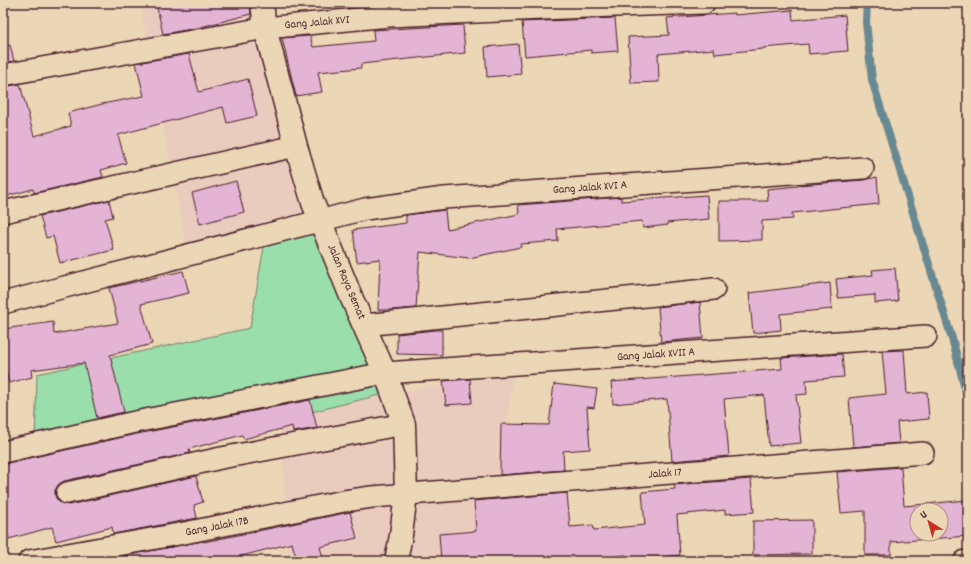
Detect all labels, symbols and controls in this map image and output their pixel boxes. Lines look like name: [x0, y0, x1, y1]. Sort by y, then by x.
street label: Gang Jalak XVI: [284, 12, 350, 34]
street label: Gang Jalak XVI A: [552, 177, 628, 199]
street label: Jalan Raya Semat: [322, 242, 370, 323]
street label: Gang Jalak XVII A: [616, 344, 696, 366]
street label: Jalak 17: [648, 464, 683, 484]
north arrow: [909, 502, 949, 542]
text: U: [917, 508, 931, 524]
street label: Gang Jalak 17B: [184, 512, 250, 541]

